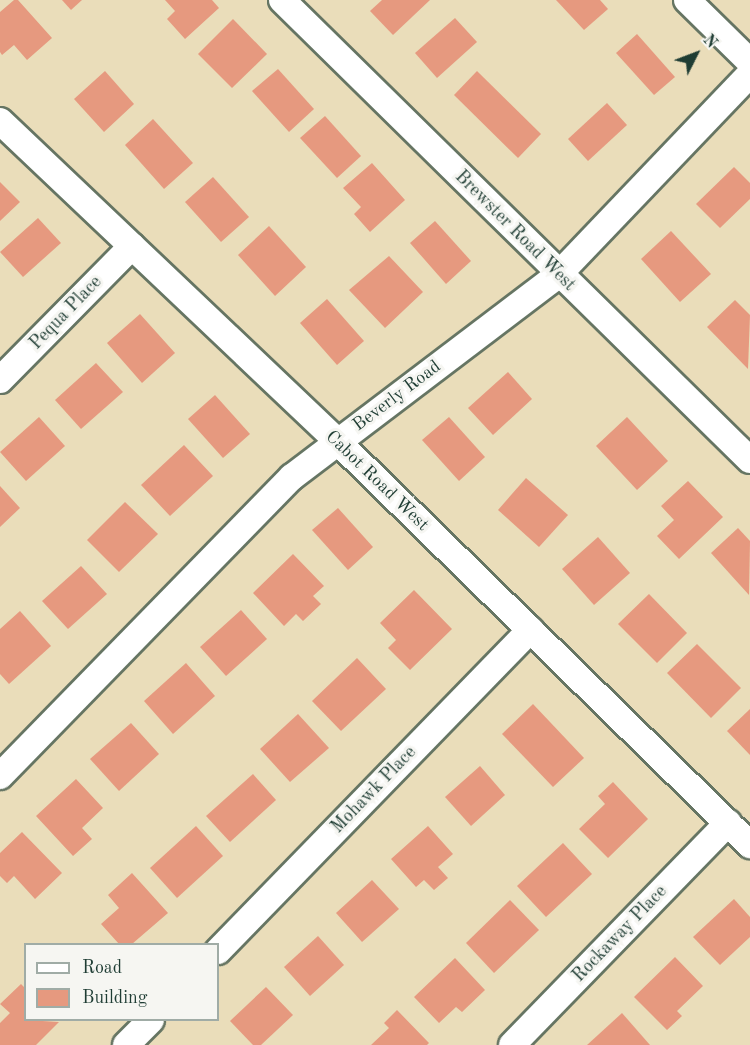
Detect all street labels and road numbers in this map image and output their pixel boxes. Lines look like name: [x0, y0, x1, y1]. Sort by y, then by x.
street label: Brewster Road West: [450, 166, 580, 296]
street label: Pequa Place: [25, 272, 107, 354]
street label: Beverly Road: [349, 356, 445, 436]
street label: Cabot Road West: [321, 426, 433, 536]
street label: Mohawk Place: [327, 742, 421, 838]
street label: Rockaway Place: [568, 881, 672, 987]

